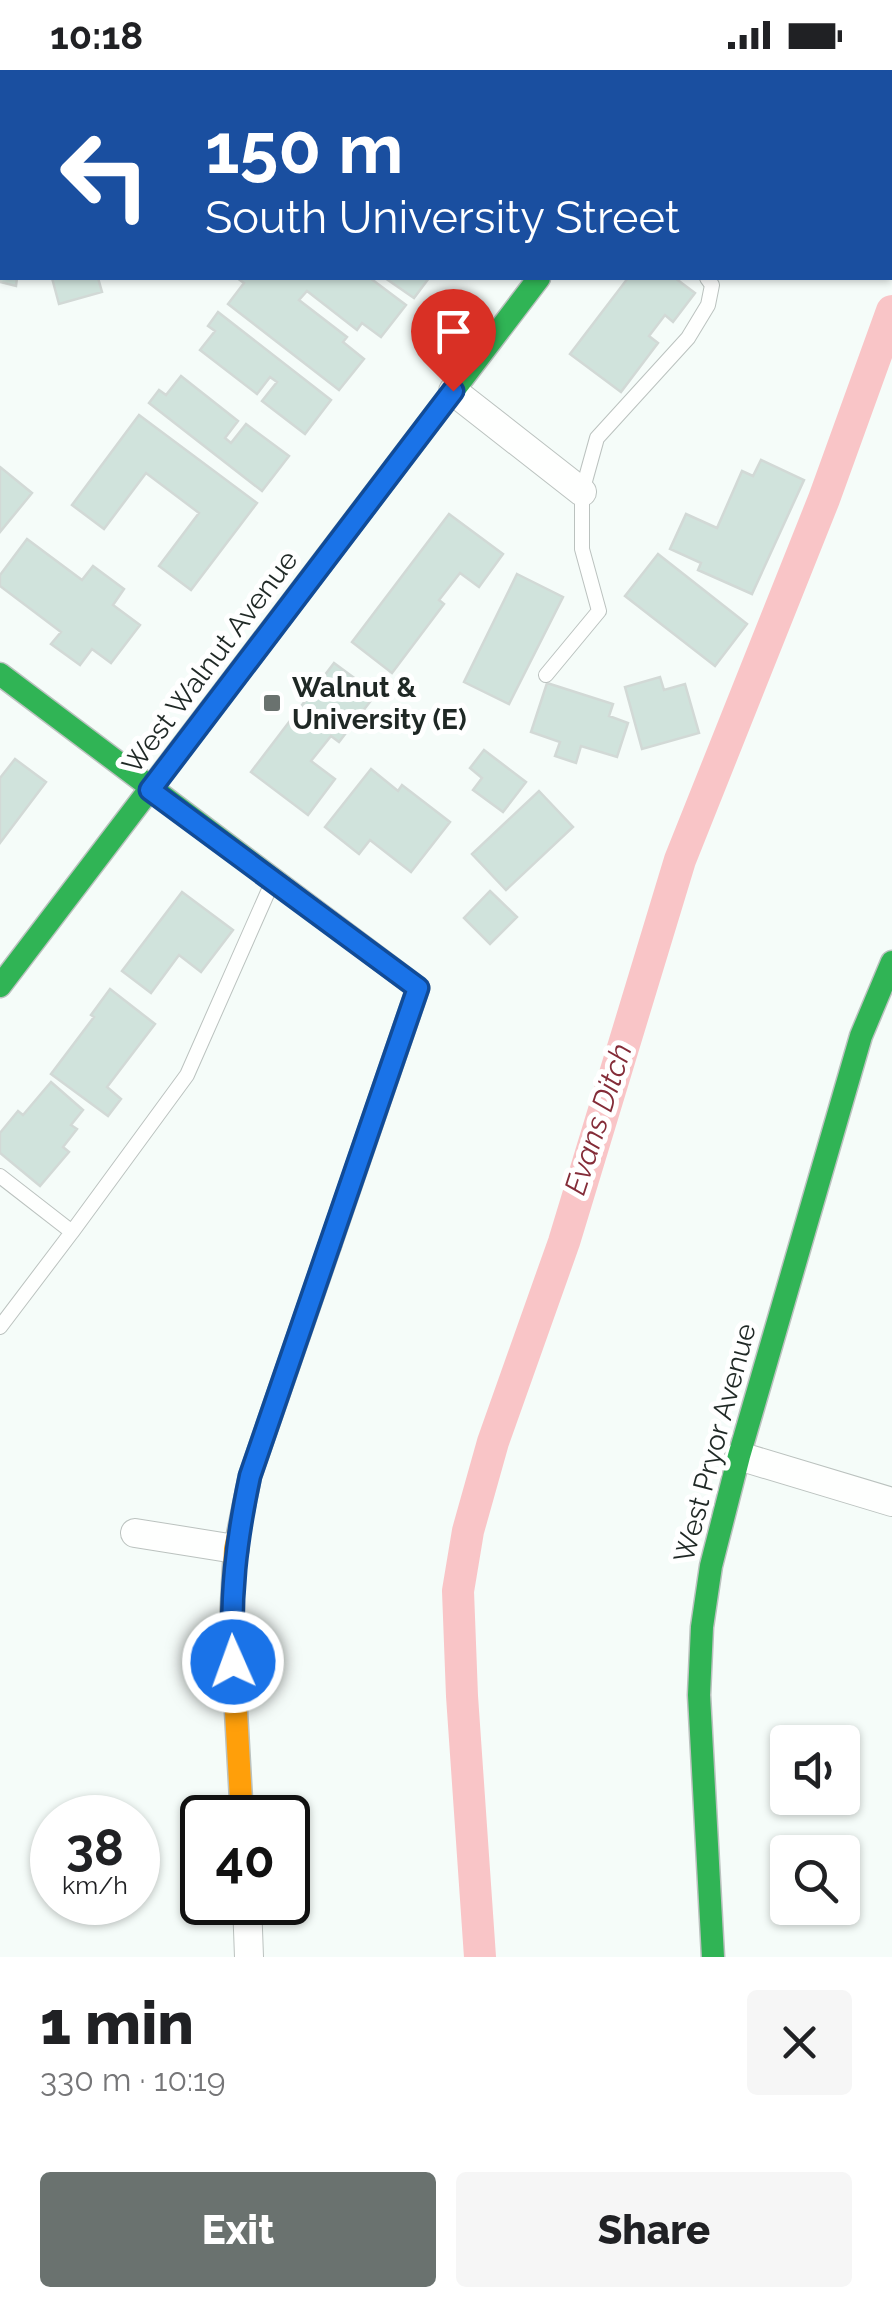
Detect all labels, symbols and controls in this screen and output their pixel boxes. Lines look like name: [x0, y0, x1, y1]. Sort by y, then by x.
text: 10:18: [50, 13, 143, 58]
text: 150 m: [205, 107, 403, 189]
icon: left: [40, 110, 170, 240]
text: South University Street: [205, 191, 680, 244]
pin: [411, 289, 496, 392]
icon: arrive: [426, 304, 481, 359]
street label: West Walnut Avenue: [115, 544, 305, 780]
place label: Walnut & University (E): [292, 671, 467, 736]
marker: Walnut & University (E): [261, 692, 283, 714]
water label: Evans Ditch: [557, 1039, 639, 1199]
street label: West Pryor Avenue: [667, 1320, 763, 1566]
position arrow: [181, 1610, 285, 1714]
map controls: [770, 1725, 860, 1925]
button: sound: [770, 1725, 860, 1815]
speed limit sign: 40: [180, 1795, 310, 1925]
text: 38: [66, 1818, 124, 1877]
button: search: [770, 1835, 860, 1925]
text: km/h: [62, 1870, 128, 1900]
text: 1 min: [40, 1988, 194, 2058]
button: close: [747, 1990, 852, 2095]
text: 330 m · 10:19: [40, 2061, 225, 2098]
button: Exit: [40, 2172, 436, 2287]
button: Share: [456, 2172, 852, 2287]

